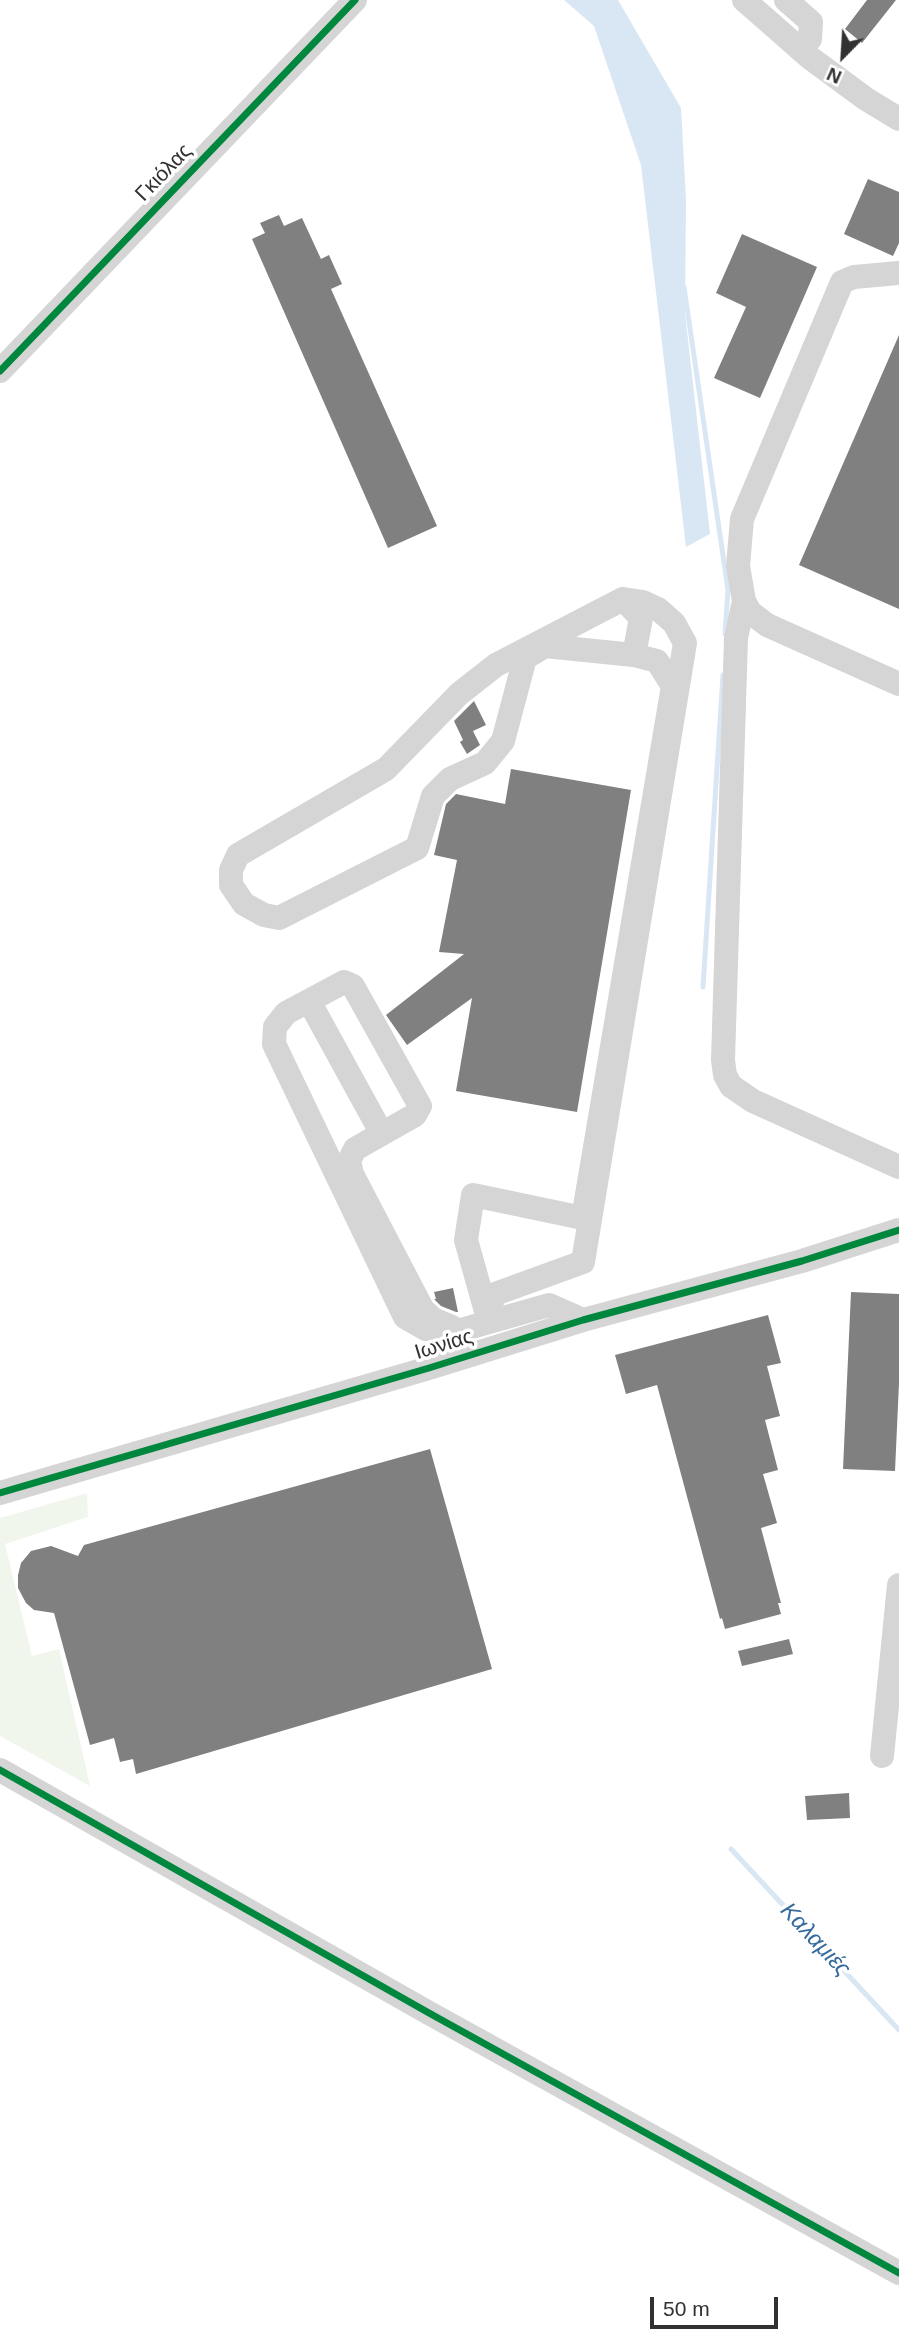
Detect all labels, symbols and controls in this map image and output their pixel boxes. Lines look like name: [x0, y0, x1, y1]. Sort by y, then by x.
north arrow: [808, 21, 878, 91]
text: N: [824, 63, 845, 88]
street label: Γκιόλας: [130, 139, 198, 207]
street label: Ιωνίας: [412, 1324, 476, 1366]
water label: Καλαμιές: [774, 1897, 856, 1983]
scale bar: [654, 2282, 782, 2326]
text: 50 m: [663, 2297, 710, 2320]

